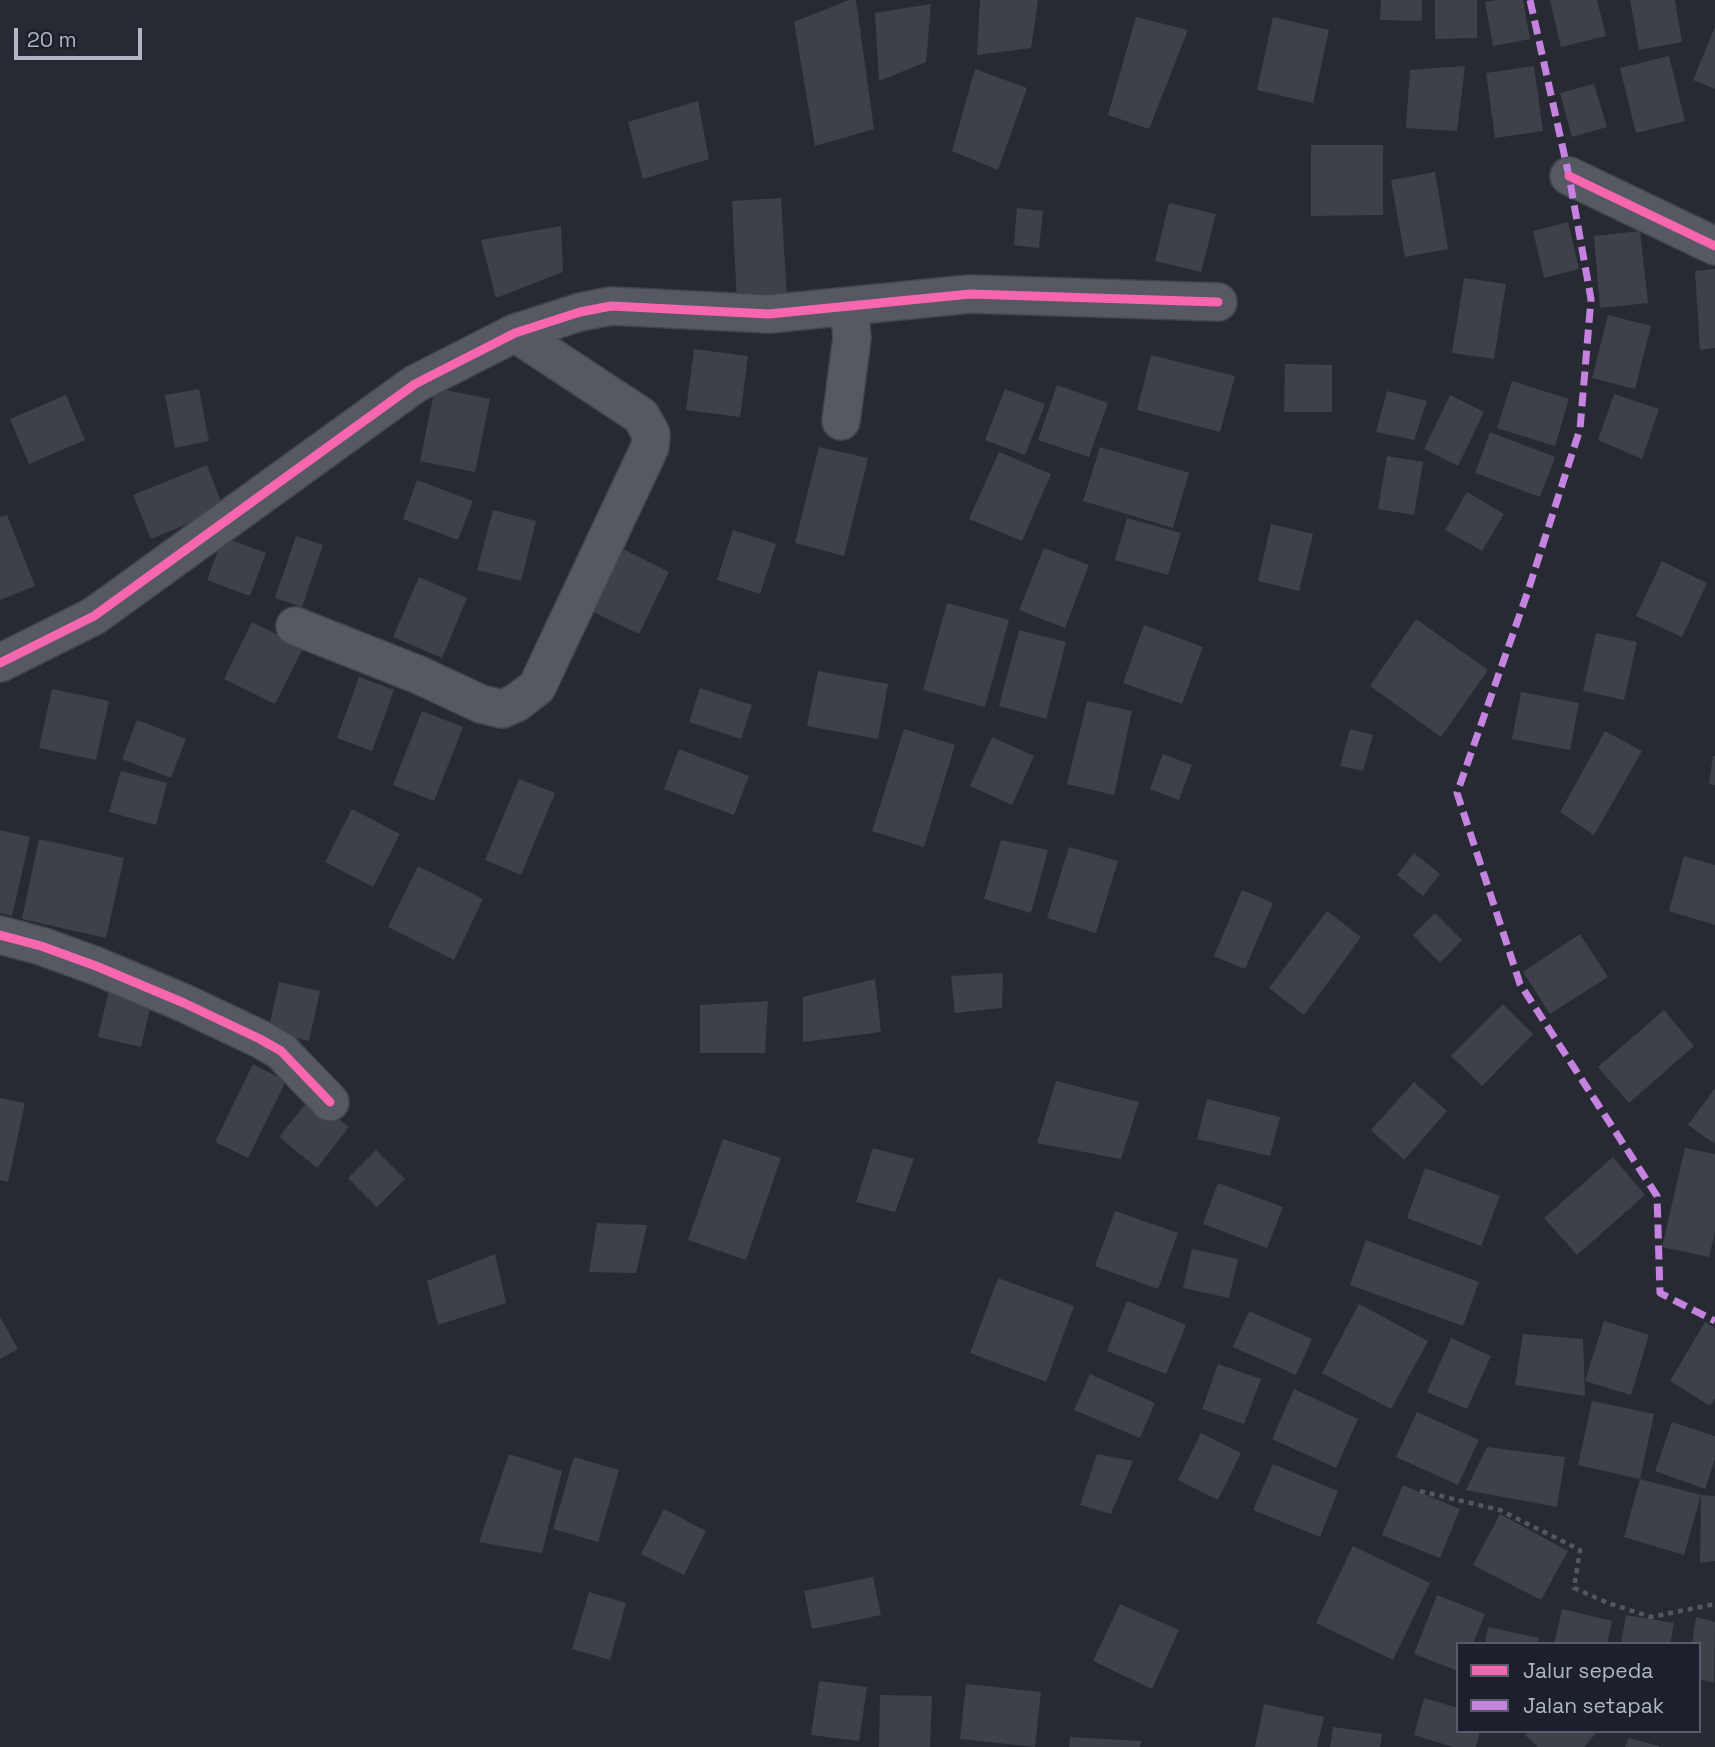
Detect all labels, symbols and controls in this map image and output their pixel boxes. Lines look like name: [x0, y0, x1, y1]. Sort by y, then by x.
scale bar: [18, 14, 145, 58]
text: 20 m: [27, 26, 77, 53]
legend: [1456, 1642, 1701, 1733]
text: Jalur sepeda: [1523, 1657, 1653, 1684]
text: Jalan setapak: [1523, 1692, 1664, 1719]

